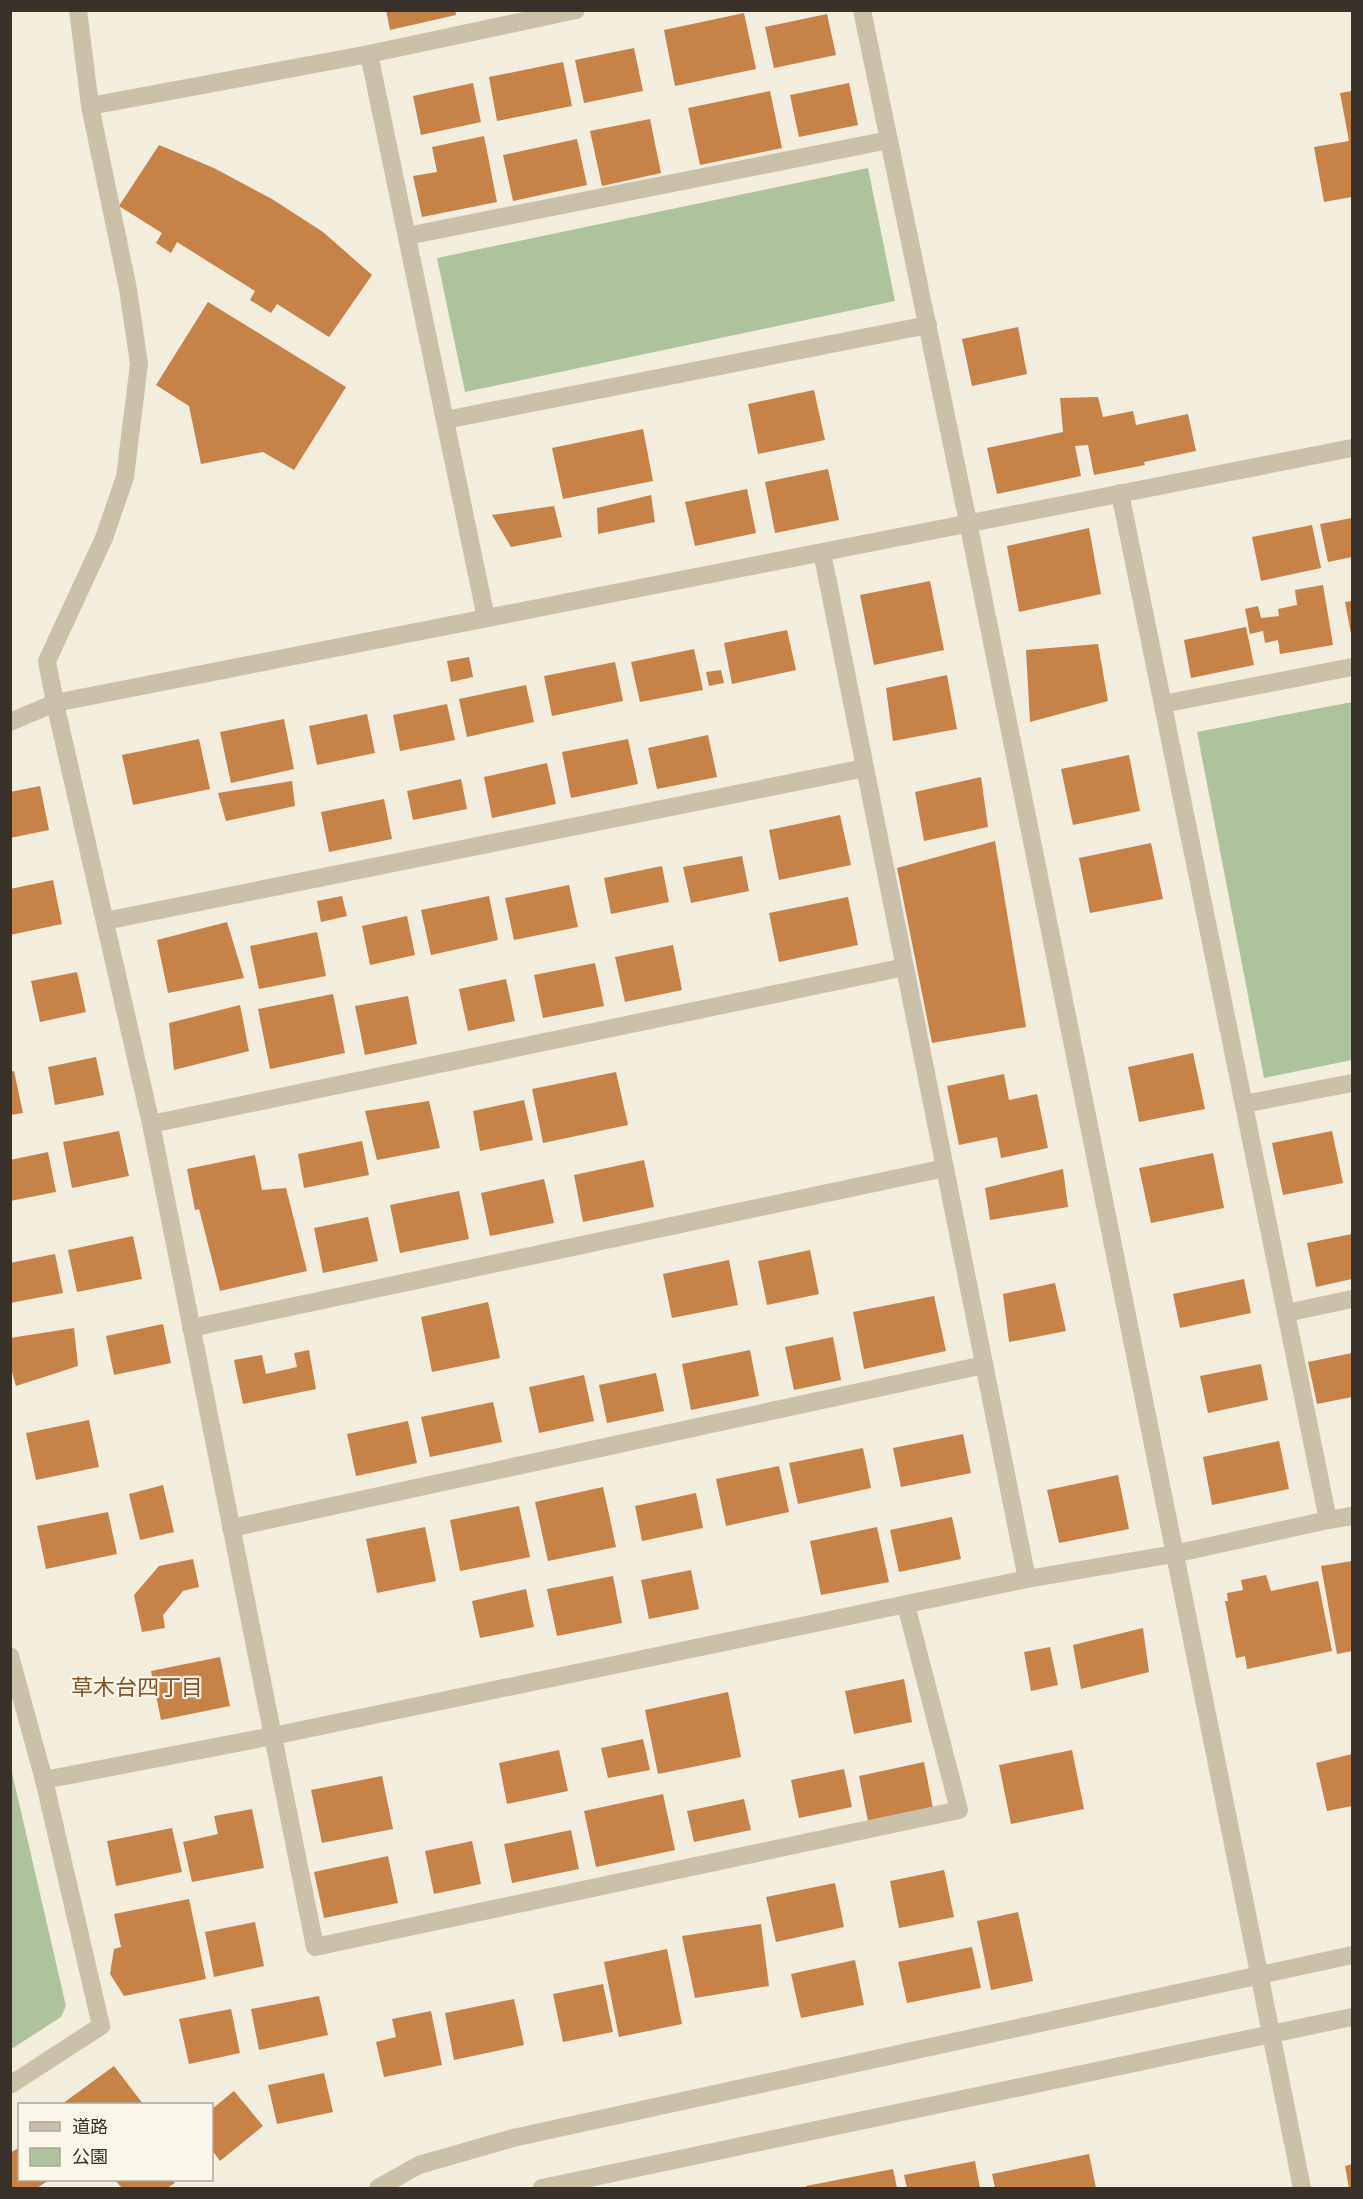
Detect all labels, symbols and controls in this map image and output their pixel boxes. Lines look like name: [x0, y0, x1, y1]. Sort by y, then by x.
district label: 草木台四丁目: [71, 1674, 203, 1700]
legend: [18, 2103, 213, 2181]
text: 道路: [72, 2116, 108, 2137]
text: 公園: [72, 2146, 108, 2167]

